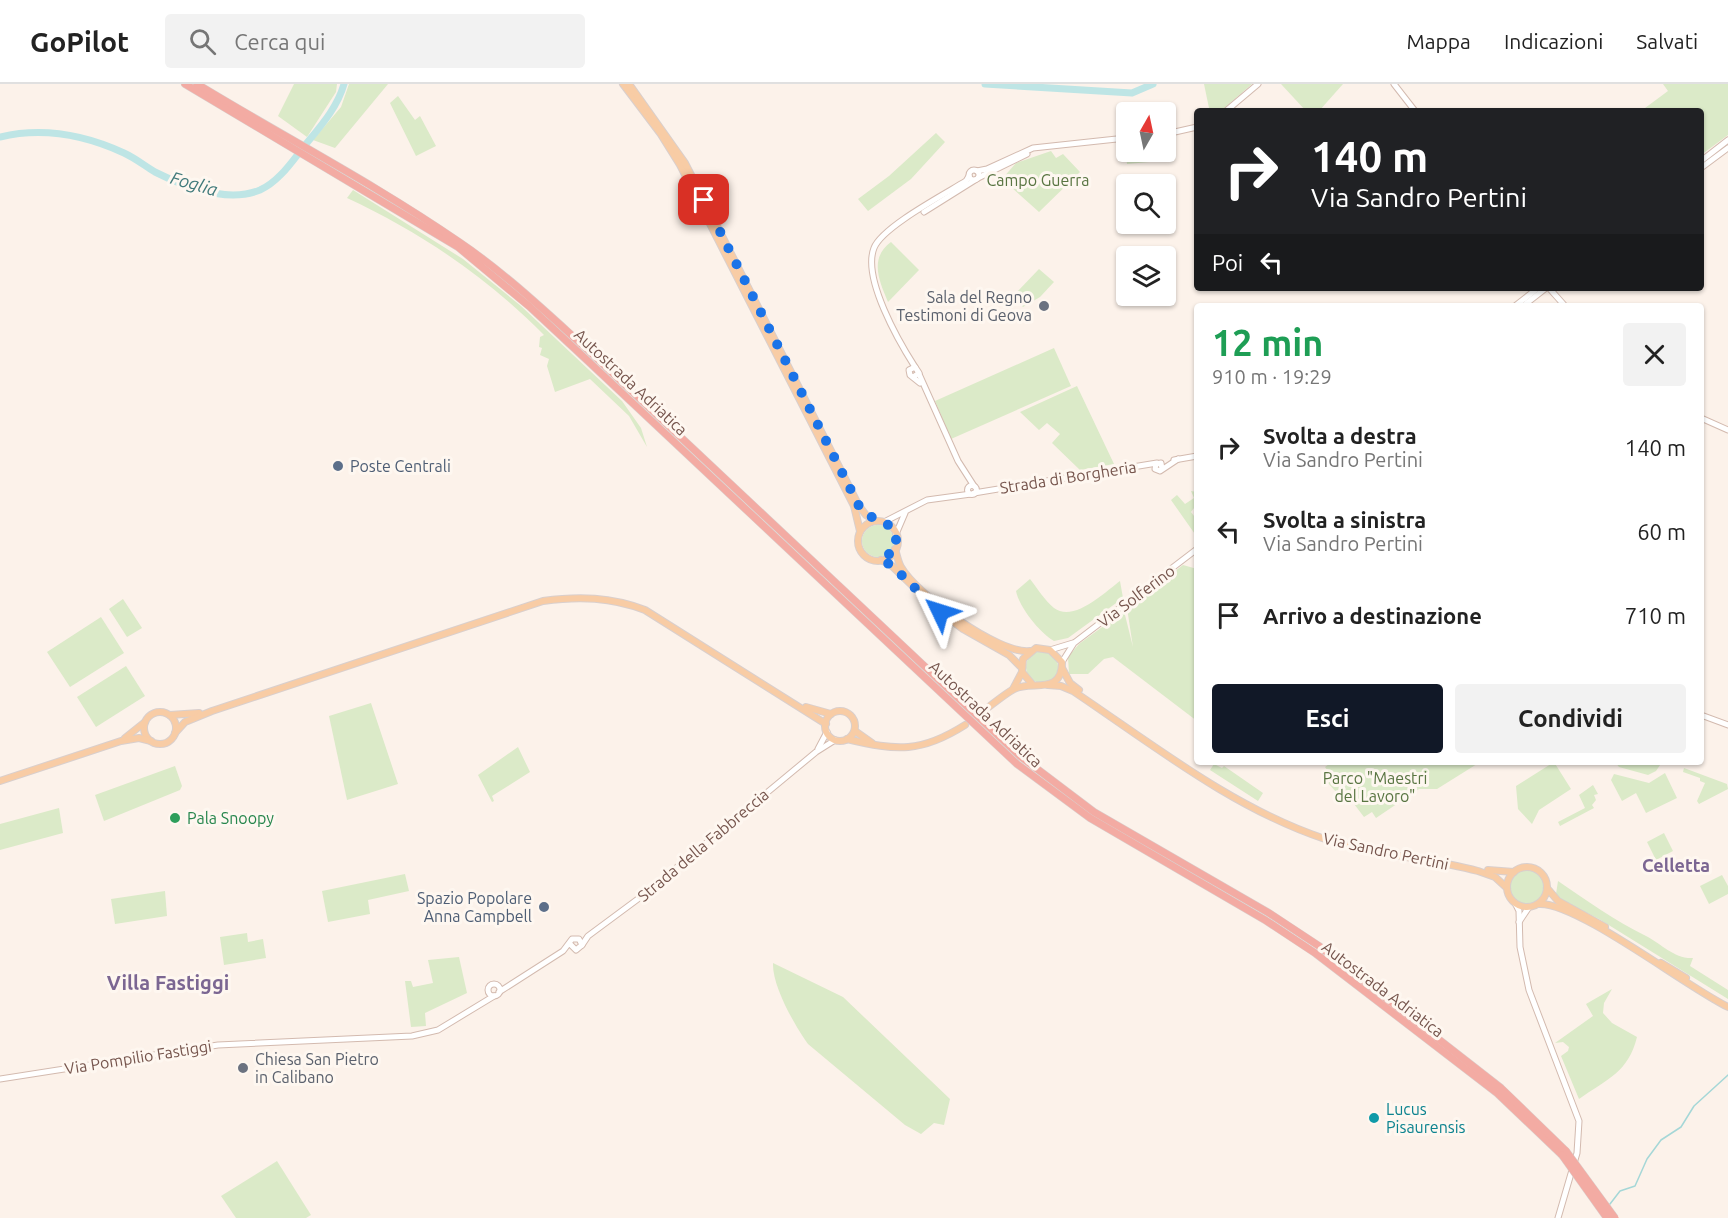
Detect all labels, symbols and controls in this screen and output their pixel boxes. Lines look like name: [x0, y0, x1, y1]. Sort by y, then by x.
search box: [165, 14, 585, 68]
icon: search: [186, 25, 219, 58]
text: GoPilot: [30, 26, 129, 57]
text: Cerca qui: [234, 29, 325, 54]
text: Mappa: [1406, 29, 1471, 53]
text: Indicazioni: [1504, 29, 1603, 53]
text: Salvati: [1636, 29, 1698, 53]
north arrow: [1116, 102, 1176, 162]
map controls: [1116, 102, 1176, 306]
icon: right: [1212, 132, 1290, 210]
text: 140 m: [1311, 133, 1428, 180]
water label: Foglia: [169, 167, 220, 199]
park label: Campo Guerra: [986, 171, 1090, 189]
pin: [678, 174, 729, 225]
button: search: [1116, 174, 1176, 234]
text: Via Sandro Pertini: [1311, 182, 1527, 212]
icon: arrive: [687, 183, 720, 216]
button: layers: [1116, 246, 1176, 306]
icon: left: [1255, 246, 1288, 279]
text: Poi: [1212, 250, 1243, 275]
place label: Sala del Regno Testimoni di Geova: [896, 288, 1032, 324]
marker: Sala del Regno Testimoni di Geova: [1037, 299, 1051, 313]
text: 12 min: [1212, 322, 1323, 363]
button: close: [1623, 323, 1686, 386]
street label: Autostrada Adriatica: [571, 325, 691, 439]
text: 910 m · 19:29: [1212, 365, 1332, 388]
text: Svolta a destra: [1263, 423, 1417, 448]
icon: right: [1212, 431, 1245, 464]
text: 140 m: [1625, 435, 1686, 460]
text: Via Sandro Pertini: [1263, 448, 1423, 471]
place label: Poste Centrali: [350, 457, 451, 475]
street label: Strada di Borgheria: [998, 457, 1138, 497]
marker: Poste Centrali: [331, 459, 345, 473]
text: Svolta a sinistra: [1263, 507, 1426, 532]
icon: left: [1212, 515, 1245, 548]
text: 60 m: [1637, 519, 1686, 544]
text: Via Sandro Pertini: [1263, 532, 1423, 555]
street label: Via Solferino: [1094, 561, 1178, 631]
position arrow: [908, 580, 972, 644]
icon: arrive: [1212, 599, 1245, 632]
text: Arrivo a destinazione: [1263, 603, 1482, 628]
text: 710 m: [1625, 603, 1686, 628]
street label: Autostrada Adriatica: [926, 657, 1046, 771]
button: Esci: [1212, 684, 1443, 753]
button: Condividi: [1455, 684, 1686, 753]
park label: Parco "Maestri del Lavoro": [1323, 769, 1427, 805]
street label: Strada della Fabbreccia: [634, 785, 772, 905]
place label: Pala Snoopy: [187, 809, 274, 827]
marker: Pala Snoopy: [168, 811, 182, 825]
street label: Via Sandro Pertini: [1322, 829, 1450, 873]
district label: Celletta: [1642, 855, 1710, 875]
place label: Spazio Popolare Anna Campbell: [417, 889, 532, 925]
marker: Spazio Popolare Anna Campbell: [537, 900, 551, 914]
street label: Autostrada Adriatica: [1319, 937, 1447, 1041]
district label: Villa Fastiggi: [107, 971, 229, 994]
street label: Via Pompilio Fastiggi: [63, 1036, 213, 1078]
place label: Chiesa San Pietro in Calibano: [255, 1050, 379, 1086]
marker: Chiesa San Pietro in Calibano: [236, 1061, 250, 1075]
place label: Lucus Pisaurensis: [1386, 1100, 1466, 1136]
marker: Lucus Pisaurensis: [1367, 1111, 1381, 1125]

